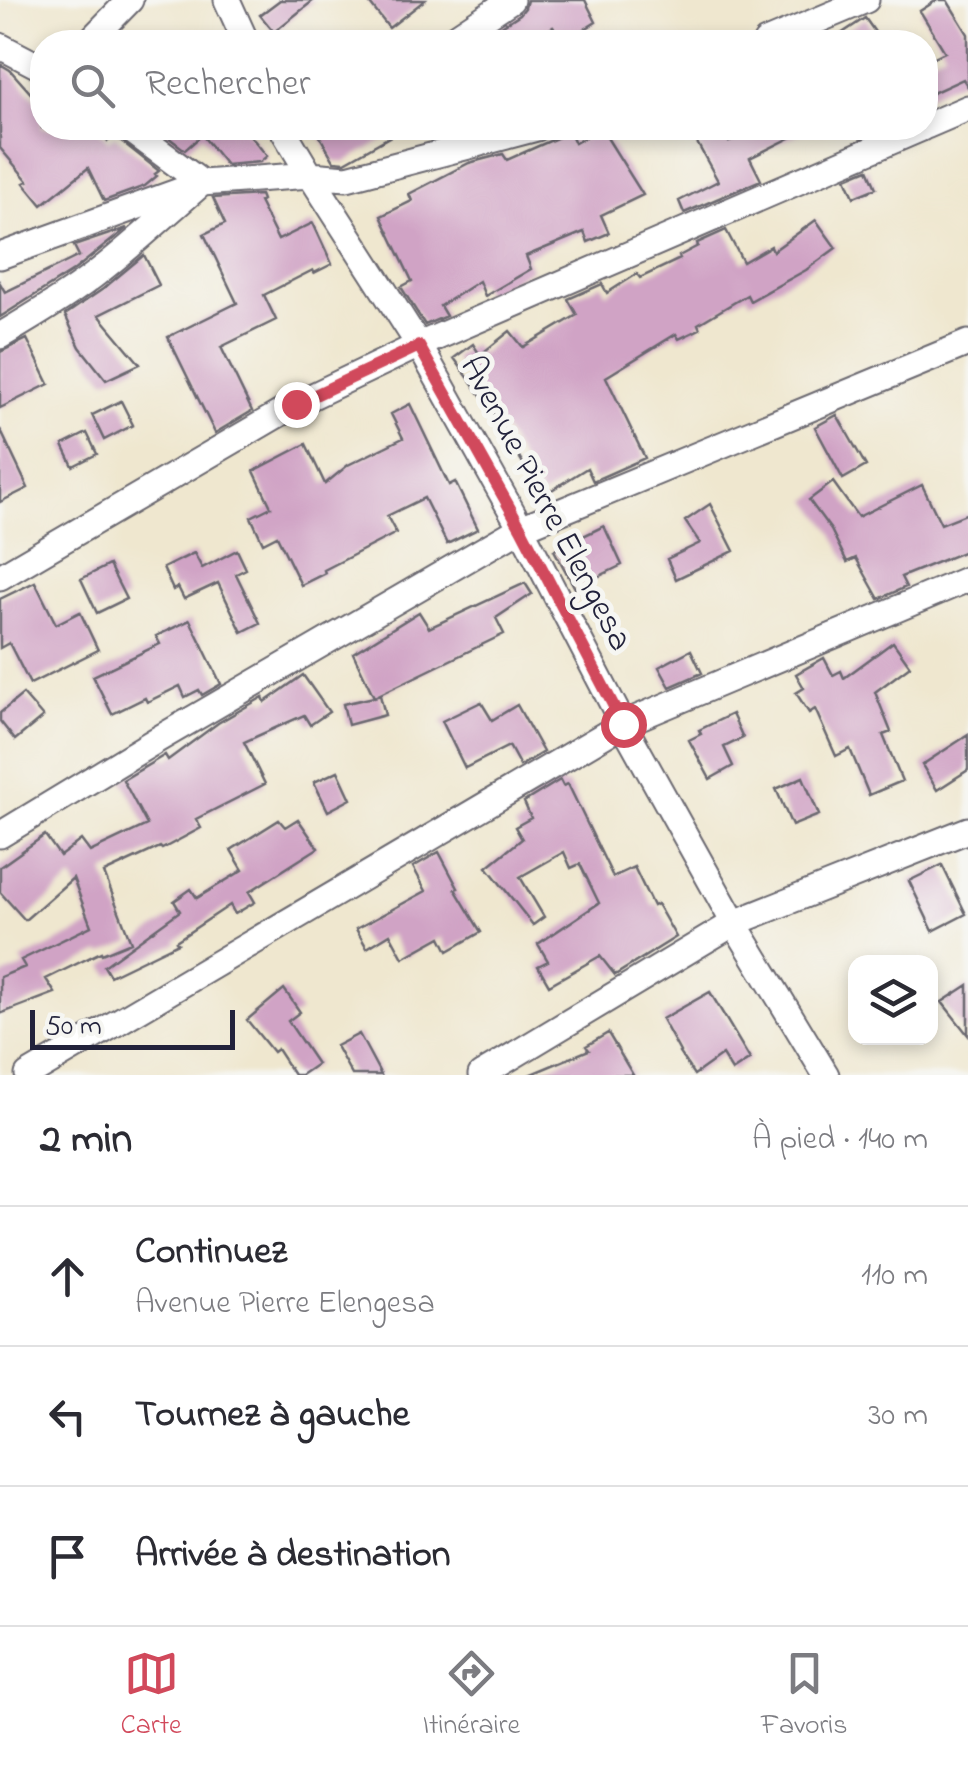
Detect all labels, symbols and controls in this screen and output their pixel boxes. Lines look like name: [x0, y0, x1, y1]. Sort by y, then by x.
search box: [30, 30, 938, 140]
text: Rechercher: [145, 57, 311, 113]
icon: search: [65, 58, 120, 113]
street label: Avenue Pierre Elengesa: [446, 347, 644, 661]
route end: [274, 382, 320, 428]
route start: [601, 702, 647, 748]
map controls: [848, 955, 938, 1045]
button: layers: [848, 955, 938, 1045]
scale bar: [30, 1005, 235, 1050]
text: 50 m: [45, 1007, 102, 1048]
text: 2 min: [40, 1110, 132, 1171]
text: À pied · 140 m: [752, 1117, 928, 1164]
text: Continuez: [135, 1225, 287, 1281]
icon: ahead: [40, 1249, 95, 1304]
text: 110 m: [861, 1253, 928, 1300]
text: Avenue Pierre Elengesa: [135, 1281, 435, 1328]
text: Tournez à gauche: [135, 1388, 410, 1444]
icon: left: [40, 1389, 95, 1444]
text: 30 m: [868, 1393, 928, 1440]
text: Arrivée à destination: [135, 1528, 450, 1584]
icon: arrive: [40, 1529, 95, 1584]
tab: Carte: [120, 1646, 182, 1747]
tab: Itinéraire: [423, 1646, 520, 1747]
tab: Favoris: [761, 1646, 848, 1747]

